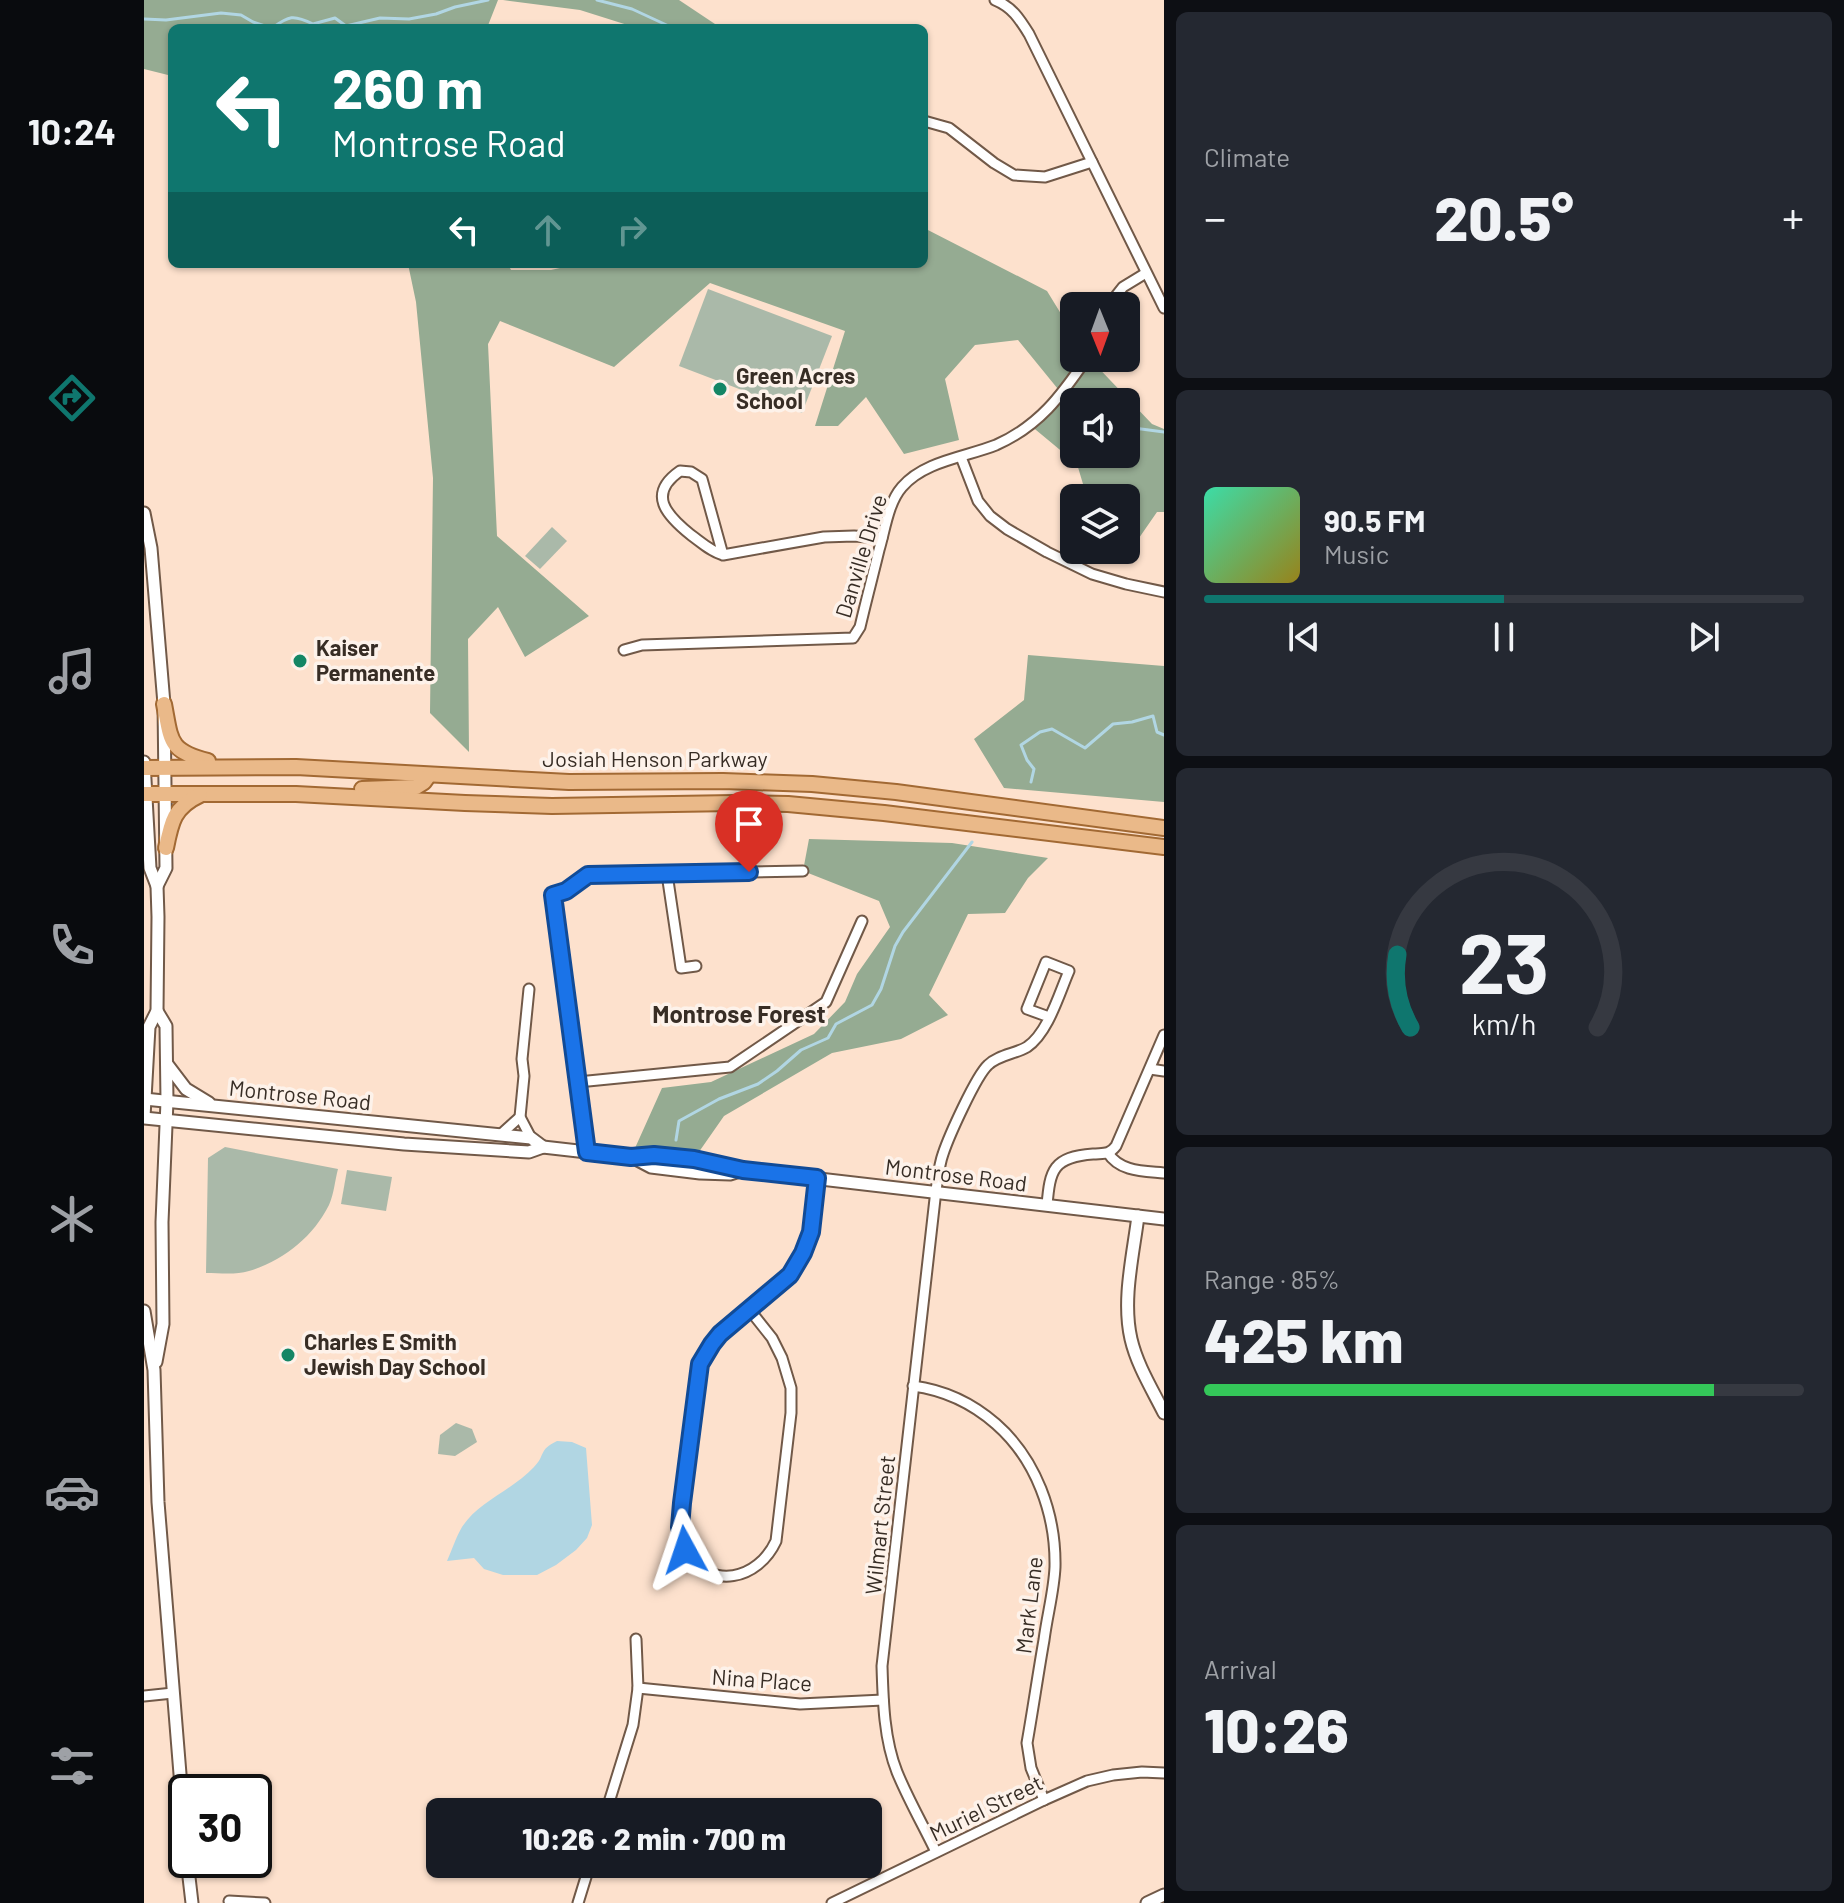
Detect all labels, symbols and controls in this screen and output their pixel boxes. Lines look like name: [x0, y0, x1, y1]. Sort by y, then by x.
text: 260 m: [332, 53, 483, 120]
icon: left: [200, 56, 304, 160]
text: 10:24: [28, 109, 116, 152]
text: Montrose Road: [332, 121, 566, 164]
text: Climate: [1204, 141, 1290, 172]
text: 20.5°: [1434, 181, 1574, 253]
text: −: [1204, 190, 1226, 243]
text: +: [1782, 190, 1804, 243]
icon: left: [442, 208, 486, 252]
icon: ahead: [526, 208, 570, 252]
icon: right: [610, 208, 654, 252]
north arrow: [1060, 292, 1140, 372]
map controls: [1060, 292, 1140, 564]
place label: Green Acres School: [736, 362, 855, 413]
icon: directions: [44, 370, 100, 426]
marker: Green Acres School: [711, 380, 729, 398]
button: sound: [1060, 388, 1140, 468]
button: layers: [1060, 484, 1140, 564]
street label: Danville Drive: [829, 491, 891, 621]
text: 90.5 FM: [1324, 502, 1426, 538]
text: Music: [1324, 538, 1389, 569]
icon: previous: [1282, 615, 1326, 659]
icon: pause: [1482, 615, 1526, 659]
icon: next: [1682, 615, 1726, 659]
place label: Kaiser Permanente: [316, 634, 435, 685]
icon: music: [44, 643, 100, 699]
marker: Kaiser Permanente: [291, 652, 309, 670]
street label: Josiah Henson Parkway: [542, 745, 768, 771]
pin: [715, 790, 783, 872]
icon: arrive: [727, 802, 771, 846]
text: 23: [1459, 910, 1549, 1010]
icon: phone: [44, 917, 100, 973]
district label: Montrose Forest: [652, 999, 826, 1028]
text: km/h: [1472, 1006, 1536, 1041]
street label: Montrose Road: [228, 1074, 372, 1114]
street label: Montrose Road: [884, 1152, 1029, 1196]
icon: climate: [44, 1191, 100, 1247]
text: Range · 85%: [1204, 1263, 1340, 1294]
text: 425 km: [1204, 1303, 1403, 1375]
place label: Charles E Smith Jewish Day School: [304, 1328, 486, 1379]
marker: Charles E Smith Jewish Day School: [279, 1346, 297, 1364]
street label: Wilmart Street: [859, 1454, 899, 1596]
icon: car: [44, 1464, 100, 1520]
position arrow: [643, 1508, 727, 1592]
street label: Mark Lane: [1009, 1555, 1047, 1655]
text: Arrival: [1204, 1653, 1277, 1684]
street label: Nina Place: [711, 1663, 813, 1695]
text: 10:26: [1204, 1693, 1349, 1765]
icon: filters: [44, 1738, 100, 1794]
street label: Muriel Street: [925, 1769, 1046, 1846]
speed limit sign: 30: [168, 1774, 272, 1878]
text: 10:26 · 2 min · 700 m: [522, 1820, 786, 1856]

